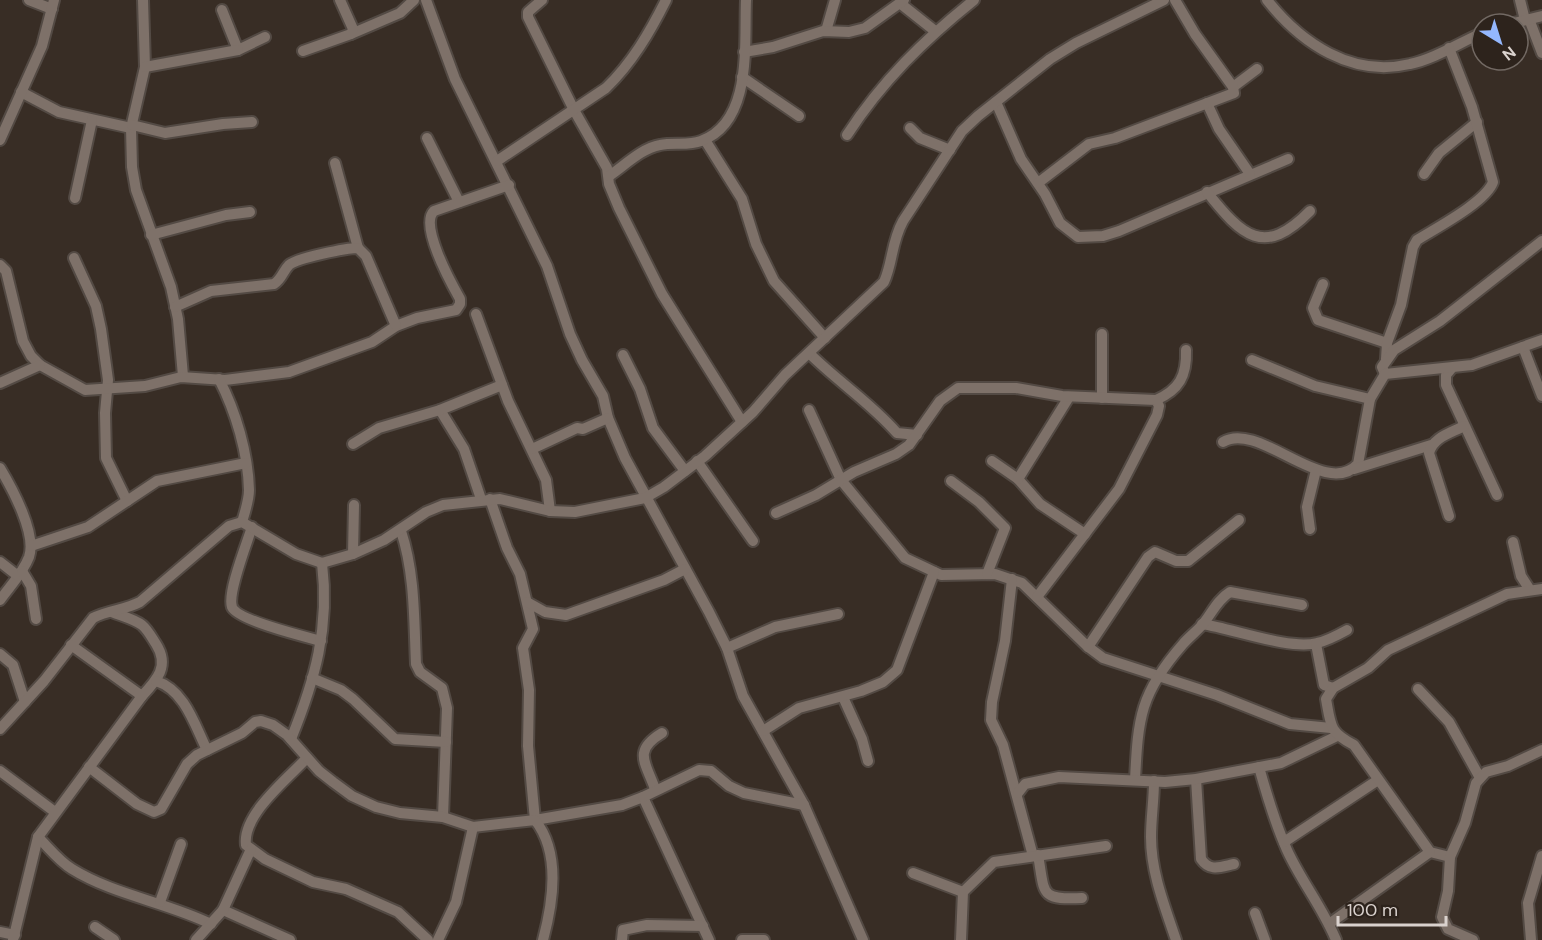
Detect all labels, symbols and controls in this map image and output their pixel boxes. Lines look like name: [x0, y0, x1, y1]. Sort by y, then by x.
north arrow: [1470, 12, 1530, 72]
text: N: [1498, 42, 1520, 65]
scale bar: [1338, 889, 1446, 927]
text: 100 m: [1347, 898, 1398, 922]

